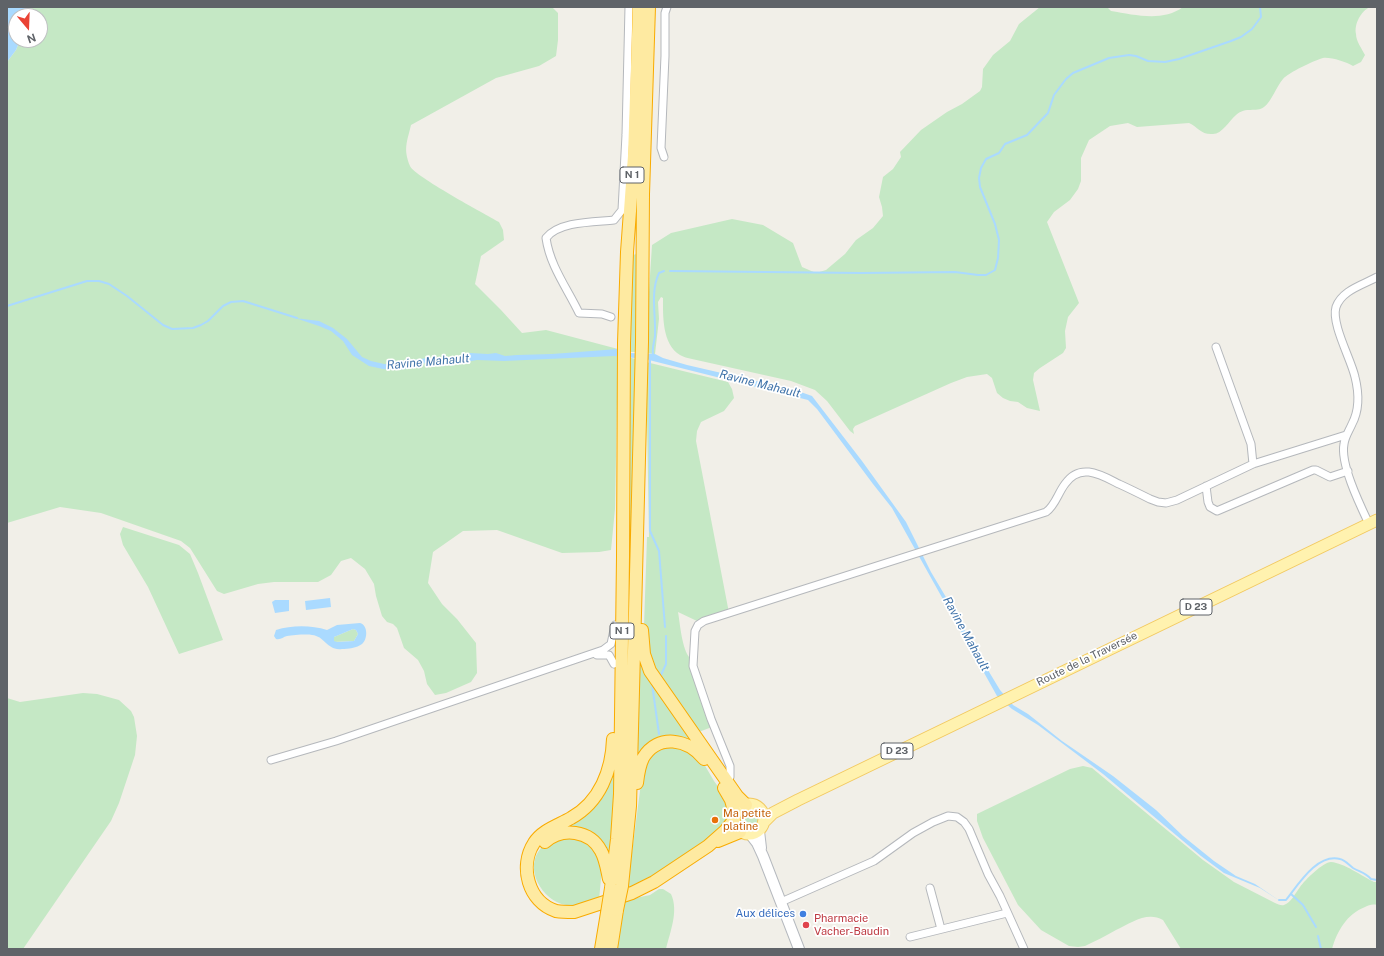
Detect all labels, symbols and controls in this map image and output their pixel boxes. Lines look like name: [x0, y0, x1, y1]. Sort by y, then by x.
north arrow: [8, 8, 48, 48]
text: N: [26, 31, 38, 45]
road number: N 1: [620, 167, 644, 183]
water label: Ravine Mahault: [386, 351, 470, 373]
water label: Ravine Mahault: [718, 367, 802, 401]
water label: Ravine Mahault: [940, 594, 992, 674]
road number: D 23: [1180, 599, 1212, 615]
road number: N 1: [610, 623, 634, 639]
street label: Route de la Traversée: [1034, 629, 1140, 689]
road number: D 23: [881, 743, 913, 759]
place label: Ma petite platine: [723, 807, 771, 833]
marker: Ma petite platine: [710, 815, 720, 825]
place label: Aux délices: [736, 907, 795, 921]
marker: Aux délices: [798, 909, 808, 919]
place label: Pharmacie Vacher-Baudin: [814, 912, 889, 938]
marker: Pharmacie Vacher-Baudin: [801, 920, 811, 930]

